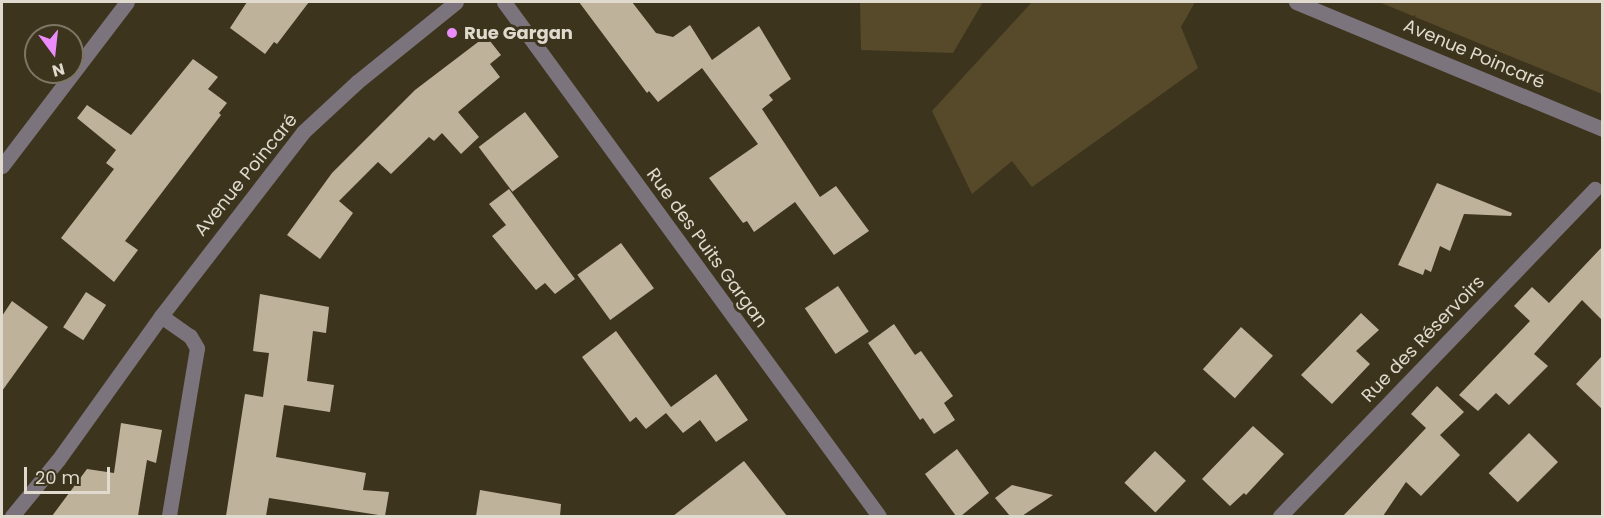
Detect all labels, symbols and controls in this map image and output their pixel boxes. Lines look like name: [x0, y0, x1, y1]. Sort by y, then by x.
street label: Avenue Poincaré: [1400, 15, 1548, 93]
place label: Rue Gargan: [464, 22, 573, 44]
north arrow: [24, 24, 84, 84]
marker: Rue Gargan: [445, 26, 459, 40]
text: N: [49, 57, 67, 83]
street label: Avenue Poincaré: [190, 109, 302, 241]
street label: Rue des Puits Gargan: [642, 164, 772, 332]
street label: Rue des Réservoirs: [1357, 271, 1489, 407]
scale bar: [27, 455, 112, 493]
text: 20 m: [35, 465, 80, 490]

